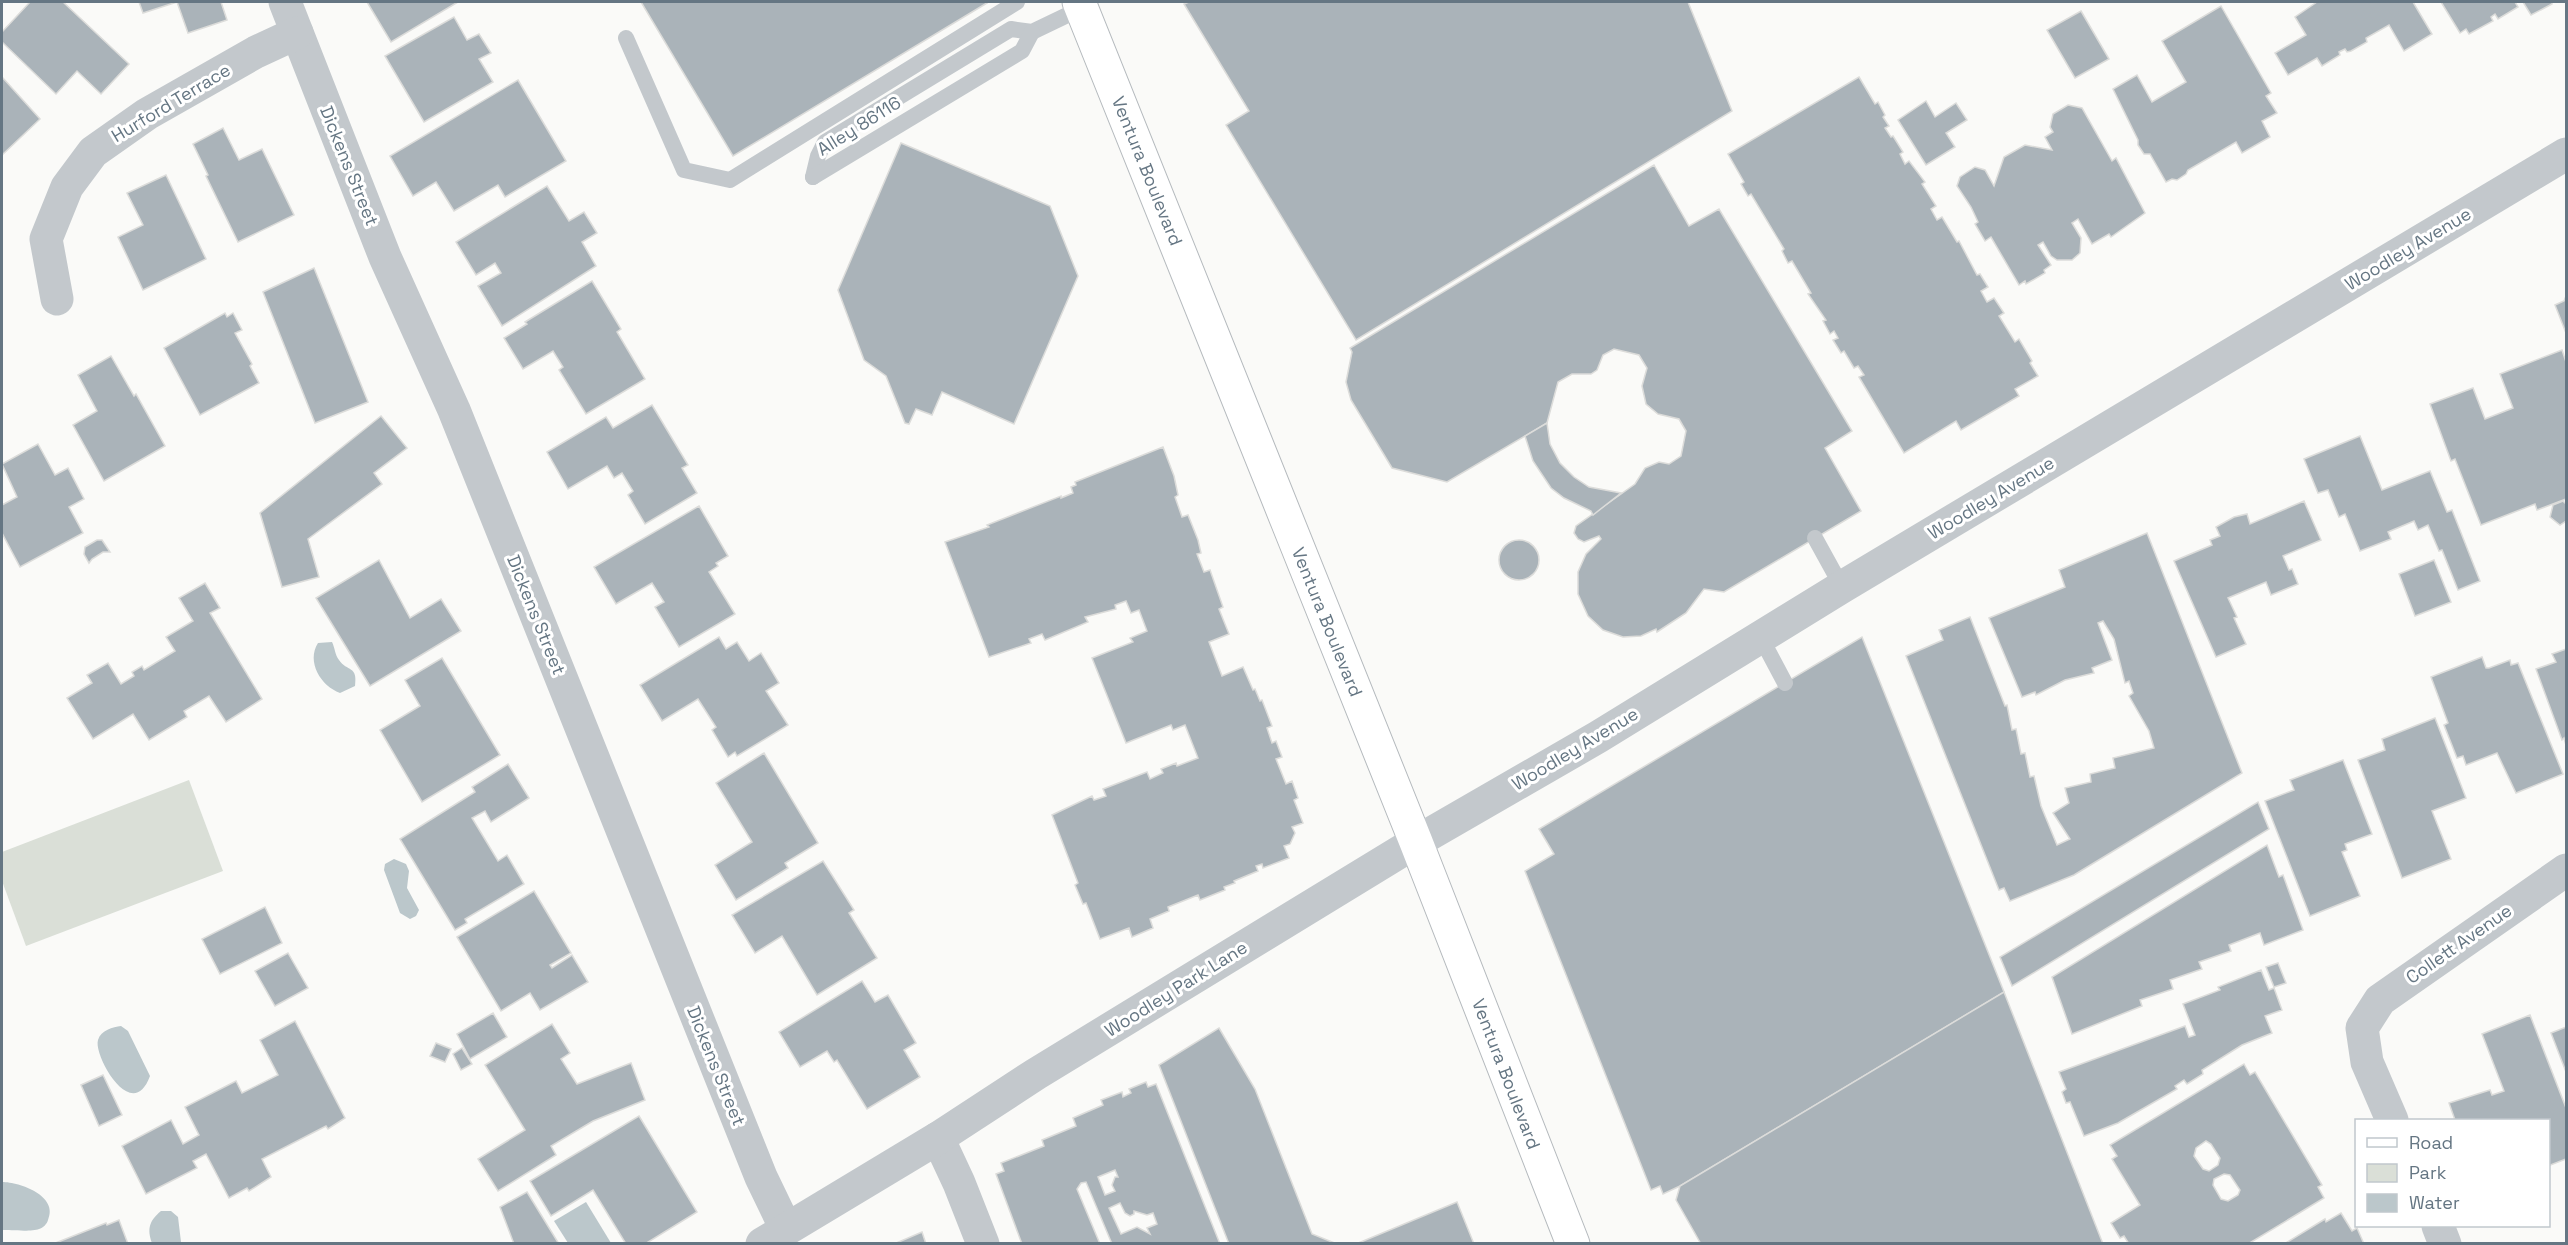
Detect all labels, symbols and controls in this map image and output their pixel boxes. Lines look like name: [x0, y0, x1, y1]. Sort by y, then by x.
street label: Hurford Terrace: [107, 58, 234, 147]
street label: Alley 86116: [812, 91, 905, 160]
street label: Ventura Boulevard: [1107, 93, 1188, 249]
street label: Dickens Street: [315, 103, 384, 229]
street label: Woodley Avenue: [2340, 202, 2475, 295]
street label: Woodley Avenue: [1923, 451, 2058, 544]
street label: Ventura Boulevard: [1287, 544, 1368, 700]
street label: Dickens Street: [502, 552, 571, 678]
street label: Woodley Avenue: [1507, 702, 1642, 795]
street label: Collett Avenue: [2401, 899, 2516, 989]
street label: Woodley Park Lane: [1100, 935, 1251, 1042]
street label: Ventura Boulevard: [1467, 995, 1546, 1152]
street label: Dickens Street: [682, 1003, 751, 1129]
legend: [2355, 1119, 2550, 1227]
text: Road: [2409, 1131, 2453, 1154]
text: Park: [2409, 1161, 2447, 1184]
text: Water: [2409, 1191, 2460, 1214]

